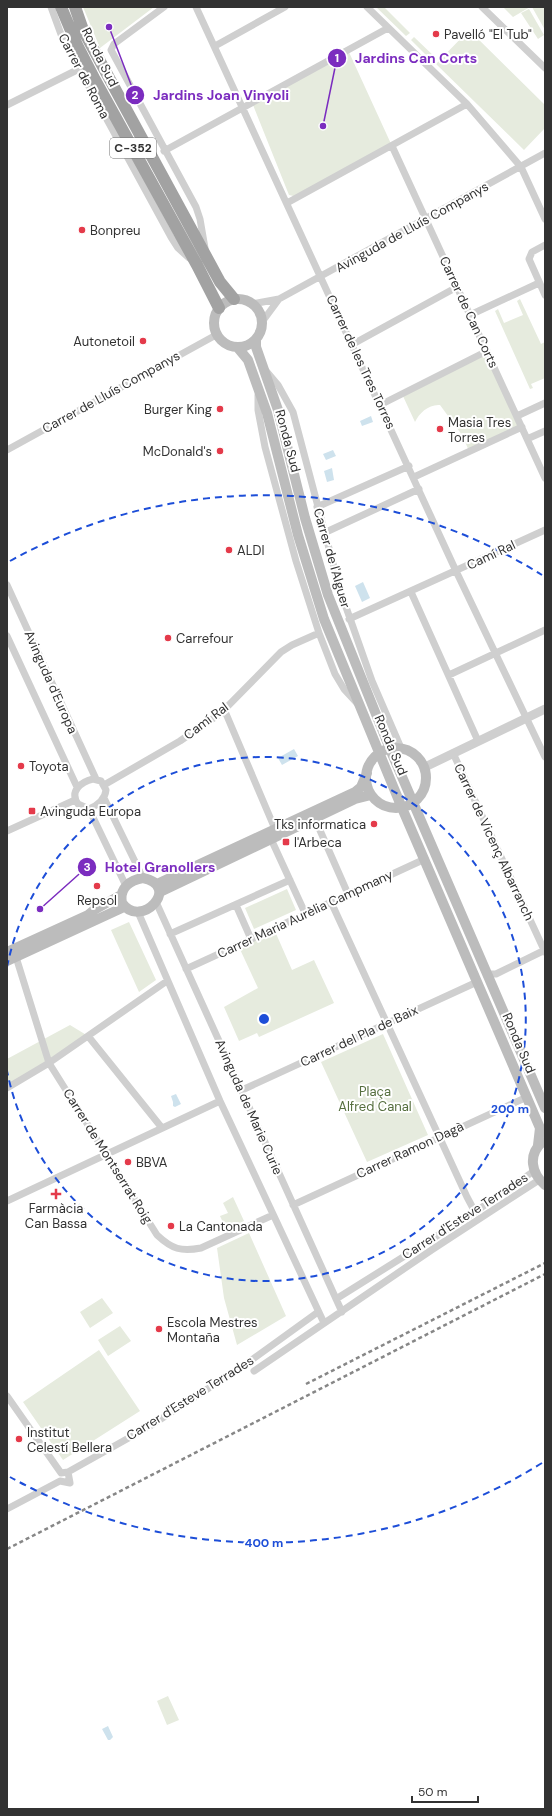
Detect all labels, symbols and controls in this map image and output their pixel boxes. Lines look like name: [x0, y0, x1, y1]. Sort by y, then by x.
street label: Ronda Sud: [78, 24, 122, 90]
place label: Pavelló "El Tub": [444, 26, 532, 43]
marker: Pavelló "El Tub": [431, 29, 441, 39]
street label: Carrer de Roma: [54, 30, 114, 122]
callout: Jardins Can Corts: [327, 45, 485, 71]
text: Jardins Can Corts: [355, 49, 477, 67]
text: 1: [335, 50, 339, 66]
callout: Jardins Joan Vinyoli: [125, 82, 297, 108]
text: Jardins Joan Vinyoli: [153, 86, 289, 104]
text: 2: [132, 87, 139, 103]
road number: C-352: [110, 138, 156, 158]
street label: Avinguda de Lluís Companys: [333, 178, 491, 276]
place label: Bonpreu: [90, 222, 141, 239]
marker: Bonpreu: [77, 225, 87, 235]
street label: Carrer de Can Corts: [436, 253, 502, 371]
street label: Carrer de les Tres Torres: [322, 292, 400, 432]
place label: Autonetoil: [73, 333, 135, 350]
marker: Autonetoil: [138, 336, 148, 346]
street label: Carrer de Lluís Companys: [39, 347, 183, 437]
place label: Burger King: [144, 401, 212, 418]
marker: Burger King: [215, 404, 225, 414]
street label: Ronda Sud: [271, 408, 305, 474]
place label: Masia Tres Torres: [448, 414, 511, 446]
marker: Masia Tres Torres: [435, 424, 445, 434]
place label: McDonald's: [143, 443, 212, 460]
marker: McDonald's: [215, 446, 225, 456]
street label: Carrer de l'Alguer: [310, 506, 354, 610]
street label: Camí Ral: [464, 536, 518, 574]
place label: ALDI: [237, 542, 264, 559]
marker: ALDI: [224, 545, 234, 555]
street label: Avinguda d'Europa: [21, 628, 81, 736]
place label: Carrefour: [176, 630, 233, 647]
marker: Carrefour: [163, 633, 173, 643]
street label: Camí Ral: [180, 699, 232, 743]
street label: Ronda Sud: [371, 712, 411, 778]
place label: Toyota: [29, 758, 69, 775]
marker: Toyota: [16, 761, 26, 771]
street label: Carrer de Vicenç Albarranch: [450, 761, 538, 923]
place label: Avinguda Europa: [40, 803, 141, 820]
marker: Avinguda Europa: [27, 806, 37, 816]
place label: Tks informatica: [274, 816, 366, 833]
marker: Tks informatica: [369, 819, 379, 829]
place label: l'Arbeca: [294, 834, 342, 851]
marker: l'Arbeca: [281, 837, 291, 847]
callout: Hotel Granollers: [77, 854, 224, 880]
text: Hotel Granollers: [105, 858, 215, 876]
text: 3: [83, 859, 91, 875]
street label: Carrer Maria Aurèlia Campmany: [215, 866, 395, 962]
marker: Repsol: [92, 881, 102, 891]
place label: Repsol: [77, 892, 117, 909]
street label: Carrer del Pla de Baix: [298, 1001, 421, 1071]
street label: Ronda Sud: [499, 1010, 539, 1076]
centre of rings: [257, 1012, 271, 1026]
street label: Avinguda de Marie Curie: [211, 1037, 287, 1177]
park label: Plaça Alfred Canal: [338, 1083, 412, 1115]
street label: Carrer de Montserrat Roig: [59, 1085, 157, 1227]
text: 200 m: [491, 1101, 529, 1117]
street label: Carrer Ramon Dagà: [354, 1118, 466, 1182]
place label: BBVA: [136, 1154, 168, 1171]
marker: BBVA: [123, 1157, 133, 1167]
street label: Carrer d'Esteve Terrades: [399, 1169, 531, 1263]
marker: Farmàcia Can Bassa: [51, 1189, 61, 1199]
place label: Farmàcia Can Bassa: [25, 1200, 87, 1232]
place label: La Cantonada: [179, 1218, 263, 1235]
marker: La Cantonada: [166, 1221, 176, 1231]
place label: Escola Mestres Montaña: [167, 1314, 258, 1346]
marker: Escola Mestres Montaña: [154, 1324, 164, 1334]
street label: Carrer d'Esteve Terrades: [123, 1352, 257, 1444]
place label: Institut Celestí Bellera: [27, 1424, 112, 1456]
marker: Institut Celestí Bellera: [14, 1434, 24, 1444]
text: 400 m: [245, 1535, 283, 1551]
scale bar: [412, 1778, 478, 1804]
text: 50 m: [418, 1784, 447, 1800]

